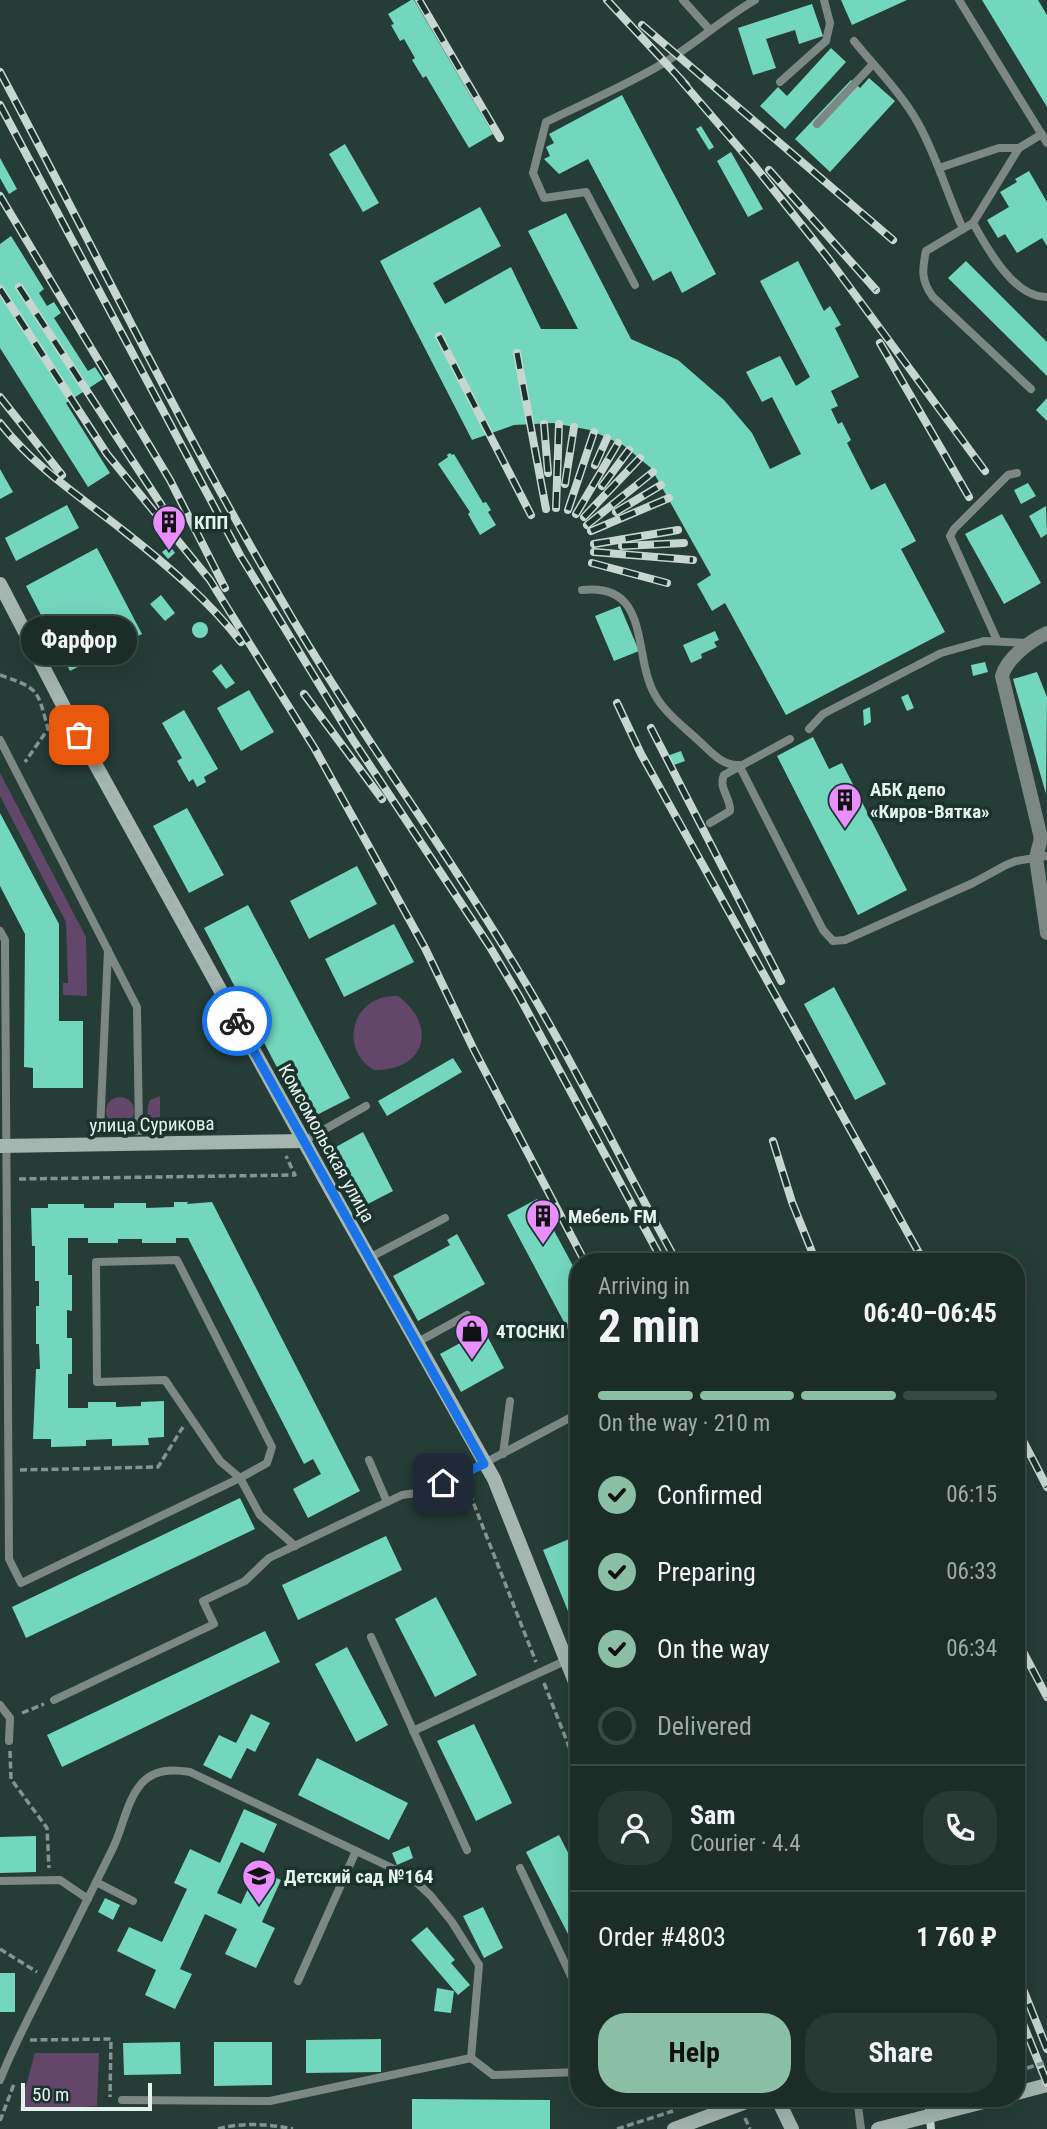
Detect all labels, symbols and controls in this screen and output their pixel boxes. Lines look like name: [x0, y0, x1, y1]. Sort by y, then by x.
building icon: КПП: [150, 503, 188, 552]
place label: КПП: [194, 511, 228, 534]
callout: Фарфор: [21, 616, 137, 665]
text: Фарфор: [41, 627, 117, 654]
pin: [49, 705, 109, 765]
icon: bag: [60, 716, 98, 754]
place label: АБК депо «Киров-Вятка»: [870, 778, 990, 823]
building icon: АБК депо «Киров-Вятка»: [826, 781, 864, 830]
courier: [202, 986, 272, 1056]
icon: bike: [218, 1002, 256, 1040]
street label: Комсомольская улица: [273, 1060, 380, 1226]
street label: улица Сурикова: [89, 1112, 215, 1137]
building icon: Мебель FM: [524, 1197, 562, 1246]
place label: Мебель FM: [568, 1205, 657, 1228]
text: Arriving in: [598, 1273, 690, 1300]
text: 06:40–06:45: [863, 1298, 997, 1328]
text: 2 min: [598, 1299, 700, 1353]
shop icon: 4TOCHKI: [453, 1312, 491, 1361]
place label: 4TOCHKI: [496, 1320, 565, 1343]
text: On the way · 210 m: [598, 1410, 770, 1437]
pin: [413, 1453, 473, 1513]
icon: home: [424, 1464, 462, 1502]
icon: check: [598, 1476, 636, 1514]
text: Confirmed: [657, 1480, 763, 1510]
text: 06:15: [946, 1481, 997, 1508]
icon: check: [598, 1553, 636, 1591]
text: Preparing: [657, 1557, 756, 1587]
text: 06:33: [946, 1558, 997, 1585]
icon: check: [598, 1630, 636, 1668]
text: On the way: [657, 1634, 770, 1664]
text: 06:34: [946, 1635, 997, 1662]
text: Delivered: [657, 1711, 752, 1741]
button: person: [598, 1791, 672, 1865]
button: phone: [923, 1791, 997, 1865]
text: Sam: [690, 1800, 736, 1830]
text: Courier · 4.4: [690, 1830, 801, 1857]
school or university icon: Детский сад №164: [240, 1857, 278, 1906]
place label: Детский сад №164: [284, 1865, 433, 1888]
text: Order #4803: [598, 1922, 726, 1952]
text: 1 760 ₽: [916, 1922, 997, 1952]
button: Help: [598, 2013, 791, 2093]
button: Share: [805, 2013, 997, 2093]
scale bar: [21, 2080, 152, 2112]
text: 50 m: [32, 2083, 69, 2106]

